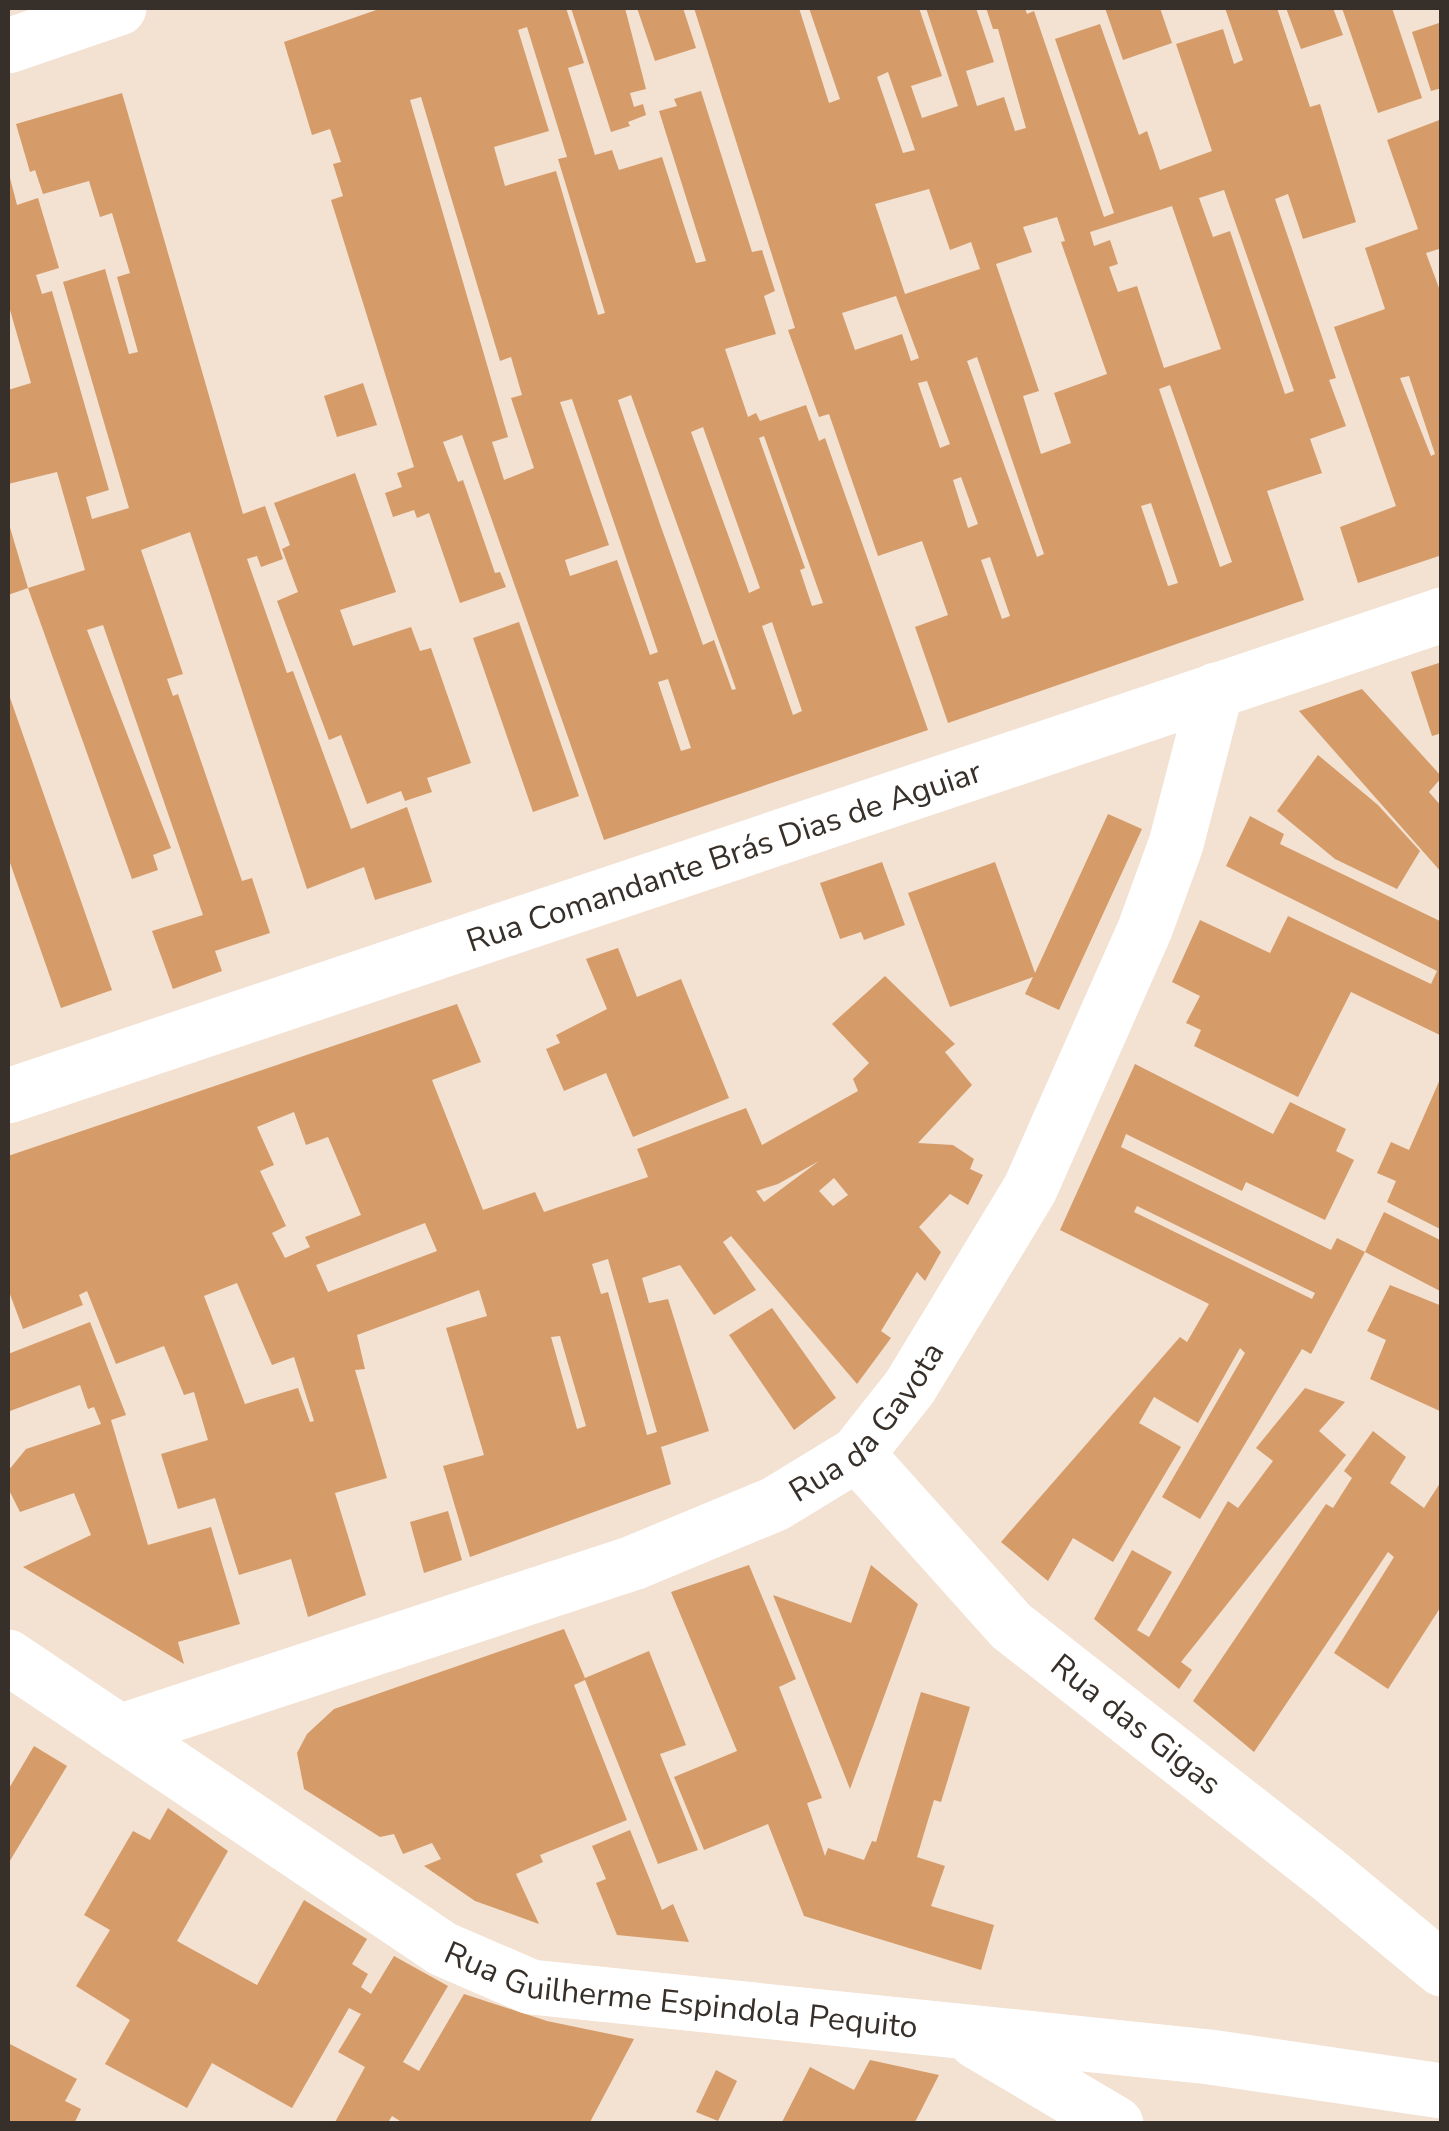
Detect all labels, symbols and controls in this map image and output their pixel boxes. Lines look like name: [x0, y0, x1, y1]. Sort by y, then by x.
street label: Rua Comandante Brás Dias de Aguiar: [461, 750, 988, 963]
street label: Rua da Gavota: [781, 1334, 954, 1512]
street label: Rua das Gigas: [1042, 1644, 1230, 1805]
street label: Rua Guilherme Espindola Pequito: [438, 1931, 920, 2049]

